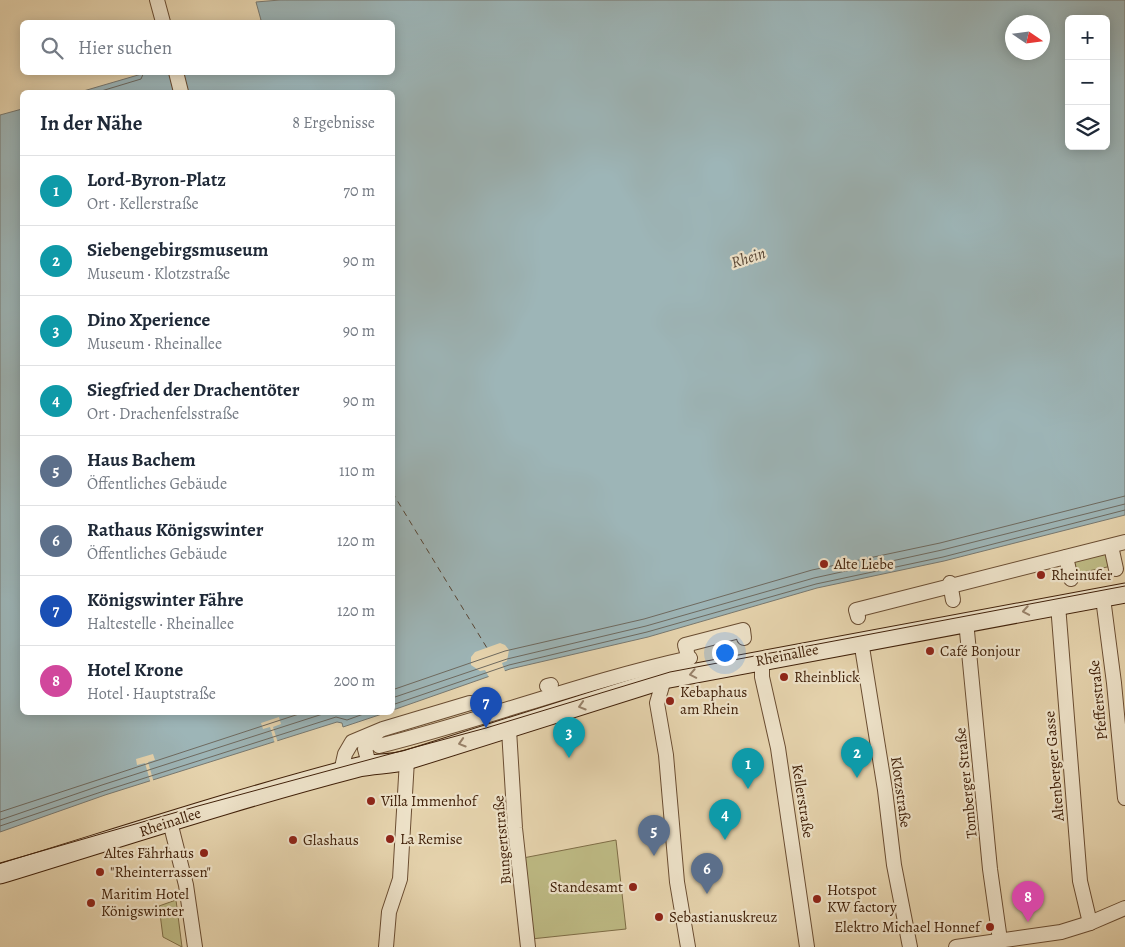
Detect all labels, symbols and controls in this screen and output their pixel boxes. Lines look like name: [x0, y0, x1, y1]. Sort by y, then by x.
north arrow: [1005, 15, 1050, 60]
map controls: [1065, 15, 1110, 150]
button: +: [1065, 15, 1110, 60]
search box: [20, 20, 395, 75]
icon: search: [38, 34, 66, 62]
text: Hier suchen: [78, 35, 172, 61]
button: −: [1065, 60, 1110, 105]
button: layers: [1065, 105, 1110, 150]
text: In der Nähe: [40, 109, 142, 137]
text: 8 Ergebnisse: [292, 112, 375, 134]
text: Lord-Byron-Platz: [87, 167, 226, 193]
text: 1: [53, 180, 59, 202]
text: 70 m: [343, 180, 375, 202]
text: Ort · Kellerstraße: [87, 193, 199, 215]
text: Siebengebirgsmuseum: [87, 237, 268, 263]
water label: Rhein: [728, 242, 768, 274]
text: 2: [52, 250, 60, 272]
text: 90 m: [343, 250, 375, 272]
text: Museum · Klotzstraße: [87, 263, 230, 285]
text: Dino Xperience: [87, 307, 210, 333]
text: 3: [53, 320, 59, 342]
text: 90 m: [343, 320, 375, 342]
text: Museum · Rheinallee: [87, 333, 222, 355]
text: Siegfried der Drachentöter: [87, 377, 300, 403]
text: 4: [52, 390, 60, 412]
text: 90 m: [343, 390, 375, 412]
text: Ort · Drachenfelsstraße: [87, 403, 239, 425]
text: Haus Bachem: [87, 447, 196, 473]
text: 5: [53, 460, 59, 482]
text: 110 m: [339, 460, 375, 482]
text: Öffentliches Gebäude: [87, 473, 227, 495]
text: Rathaus Königswinter: [87, 517, 264, 543]
text: 6: [52, 530, 60, 552]
text: 120 m: [337, 530, 375, 552]
text: Öffentliches Gebäude: [87, 543, 227, 565]
place label: Alte Liebe: [833, 554, 894, 574]
marker: Alte Liebe: [818, 558, 830, 570]
place label: Rheinufer: [1051, 565, 1113, 585]
marker: Rheinufer: [1035, 569, 1047, 581]
text: Königswinter Fähre: [87, 587, 244, 613]
text: 7: [53, 600, 59, 622]
text: 120 m: [337, 600, 375, 622]
one-way arrow: [1021, 605, 1030, 615]
text: Haltestelle · Rheinallee: [87, 613, 234, 635]
street label: Rheinallee: [754, 639, 821, 671]
your location: [712, 640, 738, 666]
place label: Café Bonjour: [940, 641, 1021, 661]
marker: Café Bonjour: [924, 645, 936, 657]
text: Hotel Krone: [87, 657, 183, 683]
street label: Pfefferstraße: [1084, 659, 1112, 741]
place label: Rheinblick: [794, 667, 860, 687]
one-way arrow: [688, 668, 697, 678]
text: 8: [52, 670, 60, 692]
text: 200 m: [334, 670, 375, 692]
marker: Rheinblick: [778, 671, 790, 683]
place label: Kebaphaus am Rhein: [680, 682, 747, 719]
text: Hotel · Hauptstraße: [87, 683, 216, 705]
pin: 7: [470, 687, 502, 728]
marker: Kebaphaus am Rhein: [664, 695, 676, 707]
one-way arrow: [578, 701, 587, 711]
street label: Altenberger Gasse: [1039, 710, 1069, 823]
pin: 3: [553, 717, 585, 758]
street label: Tomberger Straße: [950, 726, 982, 839]
pin: 2: [841, 737, 873, 778]
one-way arrow: [459, 738, 467, 748]
pin: 1: [732, 748, 764, 789]
street label: Klotzstraße: [886, 755, 916, 829]
street label: Kellerstraße: [787, 763, 819, 840]
place label: Villa Immenhof: [380, 791, 479, 811]
street label: Bungertstraße: [488, 794, 516, 885]
marker: Villa Immenhof: [365, 795, 377, 807]
pin: 4: [709, 799, 741, 840]
street label: Rheinallee: [136, 803, 204, 841]
pin: 5: [638, 815, 670, 856]
place label: La Remise: [400, 829, 463, 849]
place label: Glashaus: [303, 830, 359, 850]
marker: La Remise: [384, 833, 396, 845]
marker: Glashaus: [287, 834, 299, 846]
place label: Altes Fährhaus: [103, 843, 194, 863]
marker: Altes Fährhaus: [198, 847, 210, 859]
pin: 6: [691, 853, 723, 894]
place label: "Rheinterrassen": [110, 862, 211, 882]
marker: "Rheinterrassen": [94, 866, 106, 878]
place label: Standesamt: [550, 877, 623, 897]
place label: Hotspot KW factory: [827, 880, 897, 917]
marker: Standesamt: [627, 881, 639, 893]
pin: 8: [1012, 881, 1044, 922]
place label: Maritim Hotel Königswinter: [101, 884, 189, 921]
marker: Hotspot KW factory: [811, 893, 823, 905]
marker: Maritim Hotel Königswinter: [85, 897, 97, 909]
place label: Sebastianuskreuz: [669, 907, 777, 927]
marker: Sebastianuskreuz: [653, 911, 665, 923]
place label: Elektro Michael Honnef: [834, 917, 982, 937]
marker: Elektro Michael Honnef: [984, 921, 996, 933]

